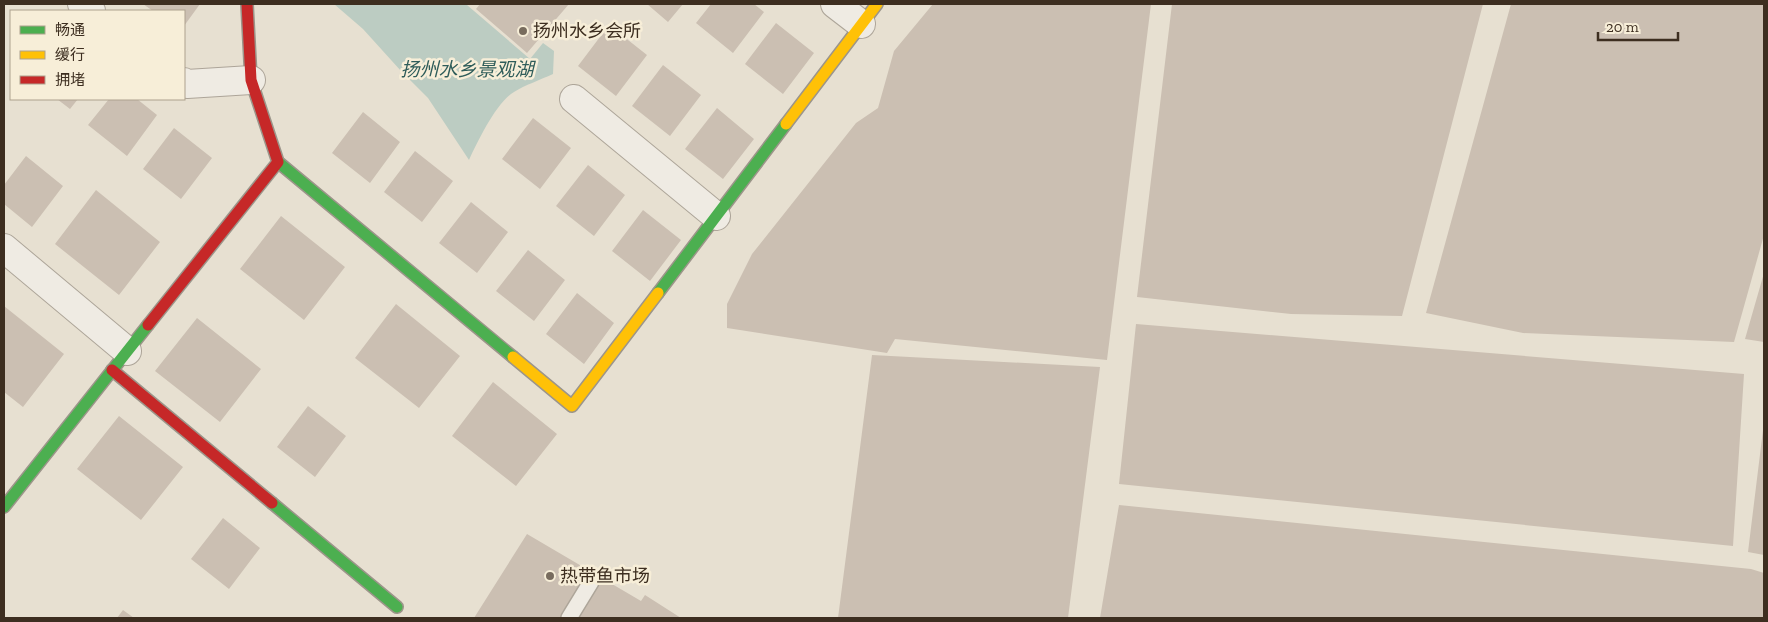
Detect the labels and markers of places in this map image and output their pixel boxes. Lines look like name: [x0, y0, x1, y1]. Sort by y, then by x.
place label: 扬州水乡会所: [533, 20, 641, 42]
marker: 扬州水乡会所: [517, 25, 529, 37]
place label: 热带鱼市场: [560, 565, 650, 587]
marker: 热带鱼市场: [544, 570, 556, 582]

